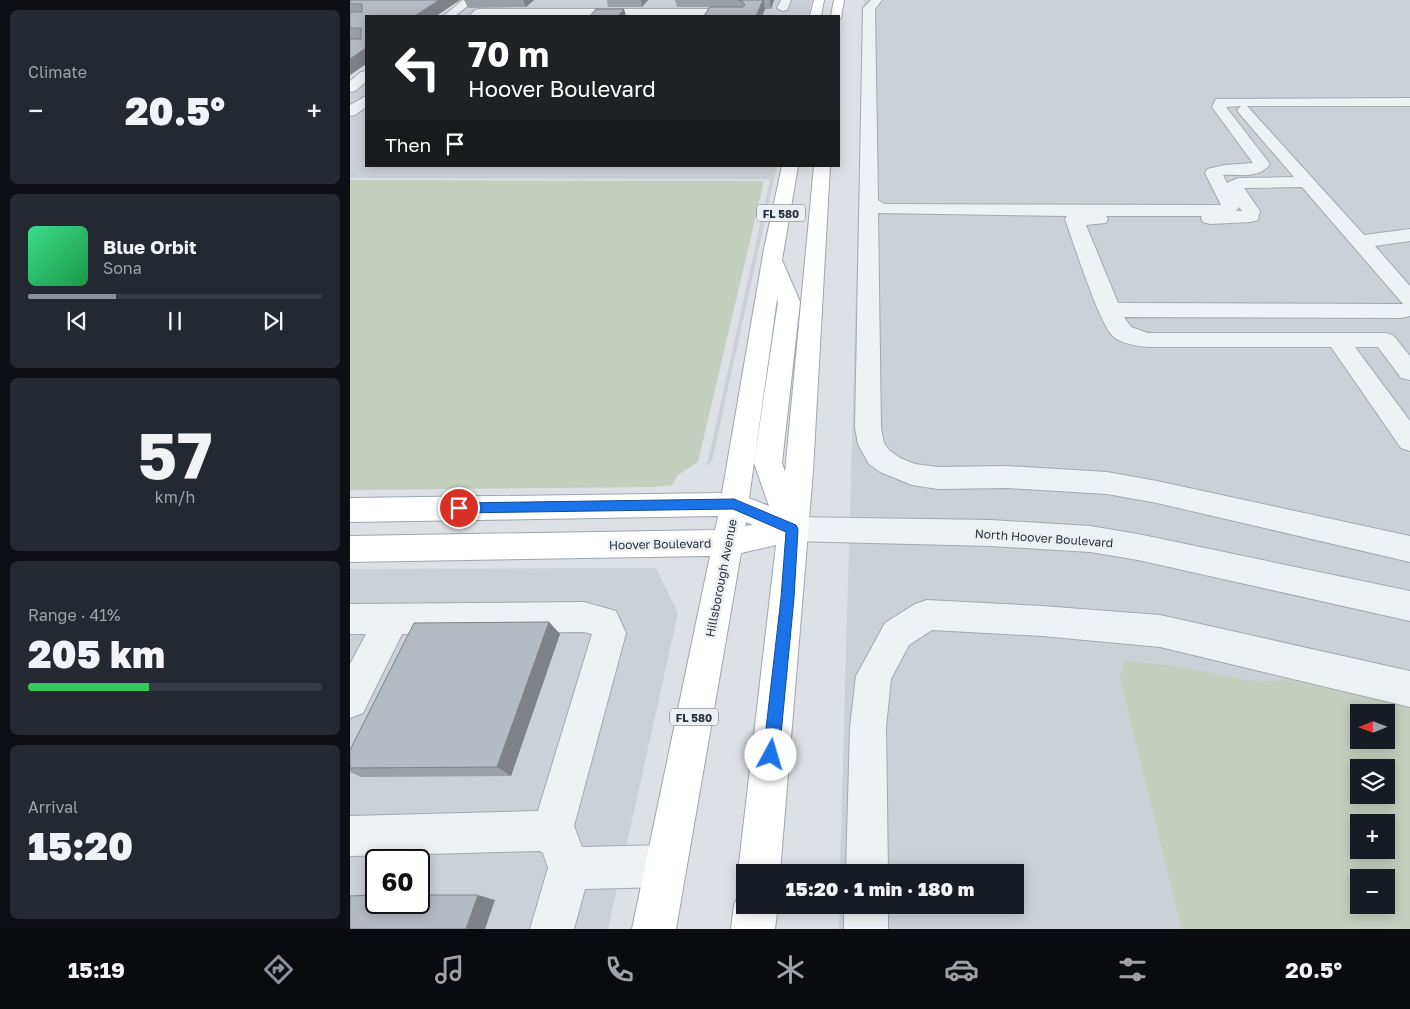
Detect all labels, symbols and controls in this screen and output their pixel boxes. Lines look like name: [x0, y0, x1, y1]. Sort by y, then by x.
text: 70 m: [468, 33, 549, 75]
icon: left: [385, 35, 450, 100]
text: Climate: [28, 62, 87, 82]
text: Hoover Boulevard: [468, 75, 656, 102]
text: 20.5°: [125, 88, 225, 133]
text: −: [28, 94, 43, 127]
text: +: [307, 94, 322, 127]
icon: arrive: [441, 130, 469, 158]
text: Then: [385, 133, 431, 156]
road number: FL 580: [757, 204, 805, 222]
text: Blue Orbit: [103, 235, 197, 258]
text: Sona: [103, 258, 142, 278]
icon: previous: [63, 307, 91, 335]
icon: pause: [161, 307, 189, 335]
icon: next: [259, 307, 287, 335]
text: 57: [137, 415, 213, 493]
text: km/h: [155, 487, 195, 507]
pin: [438, 487, 480, 529]
icon: arrive: [445, 494, 473, 522]
street label: Hillsborough Avenue: [702, 518, 740, 638]
street label: North Hoover Boulevard: [974, 526, 1114, 550]
street label: Hoover Boulevard: [609, 536, 711, 552]
text: Range · 41%: [28, 605, 120, 625]
text: 205 km: [28, 631, 165, 676]
north arrow: [1350, 704, 1395, 749]
map controls: [1350, 704, 1395, 914]
road number: FL 580: [670, 709, 718, 726]
position arrow: [744, 728, 796, 780]
button: layers: [1350, 759, 1395, 804]
text: Arrival: [28, 797, 78, 817]
button: +: [1350, 814, 1395, 859]
text: 15:20: [28, 823, 133, 868]
speed limit sign: 60: [365, 849, 430, 914]
button: −: [1350, 869, 1395, 914]
text: 15:20 · 1 min · 180 m: [786, 877, 974, 900]
icon: directions: [261, 952, 296, 987]
icon: music: [432, 952, 467, 987]
icon: phone: [602, 952, 637, 987]
icon: climate: [773, 952, 808, 987]
icon: car: [944, 952, 979, 987]
icon: filters: [1115, 952, 1150, 987]
text: 15:19: [68, 956, 125, 983]
text: 20.5°: [1285, 956, 1342, 983]

